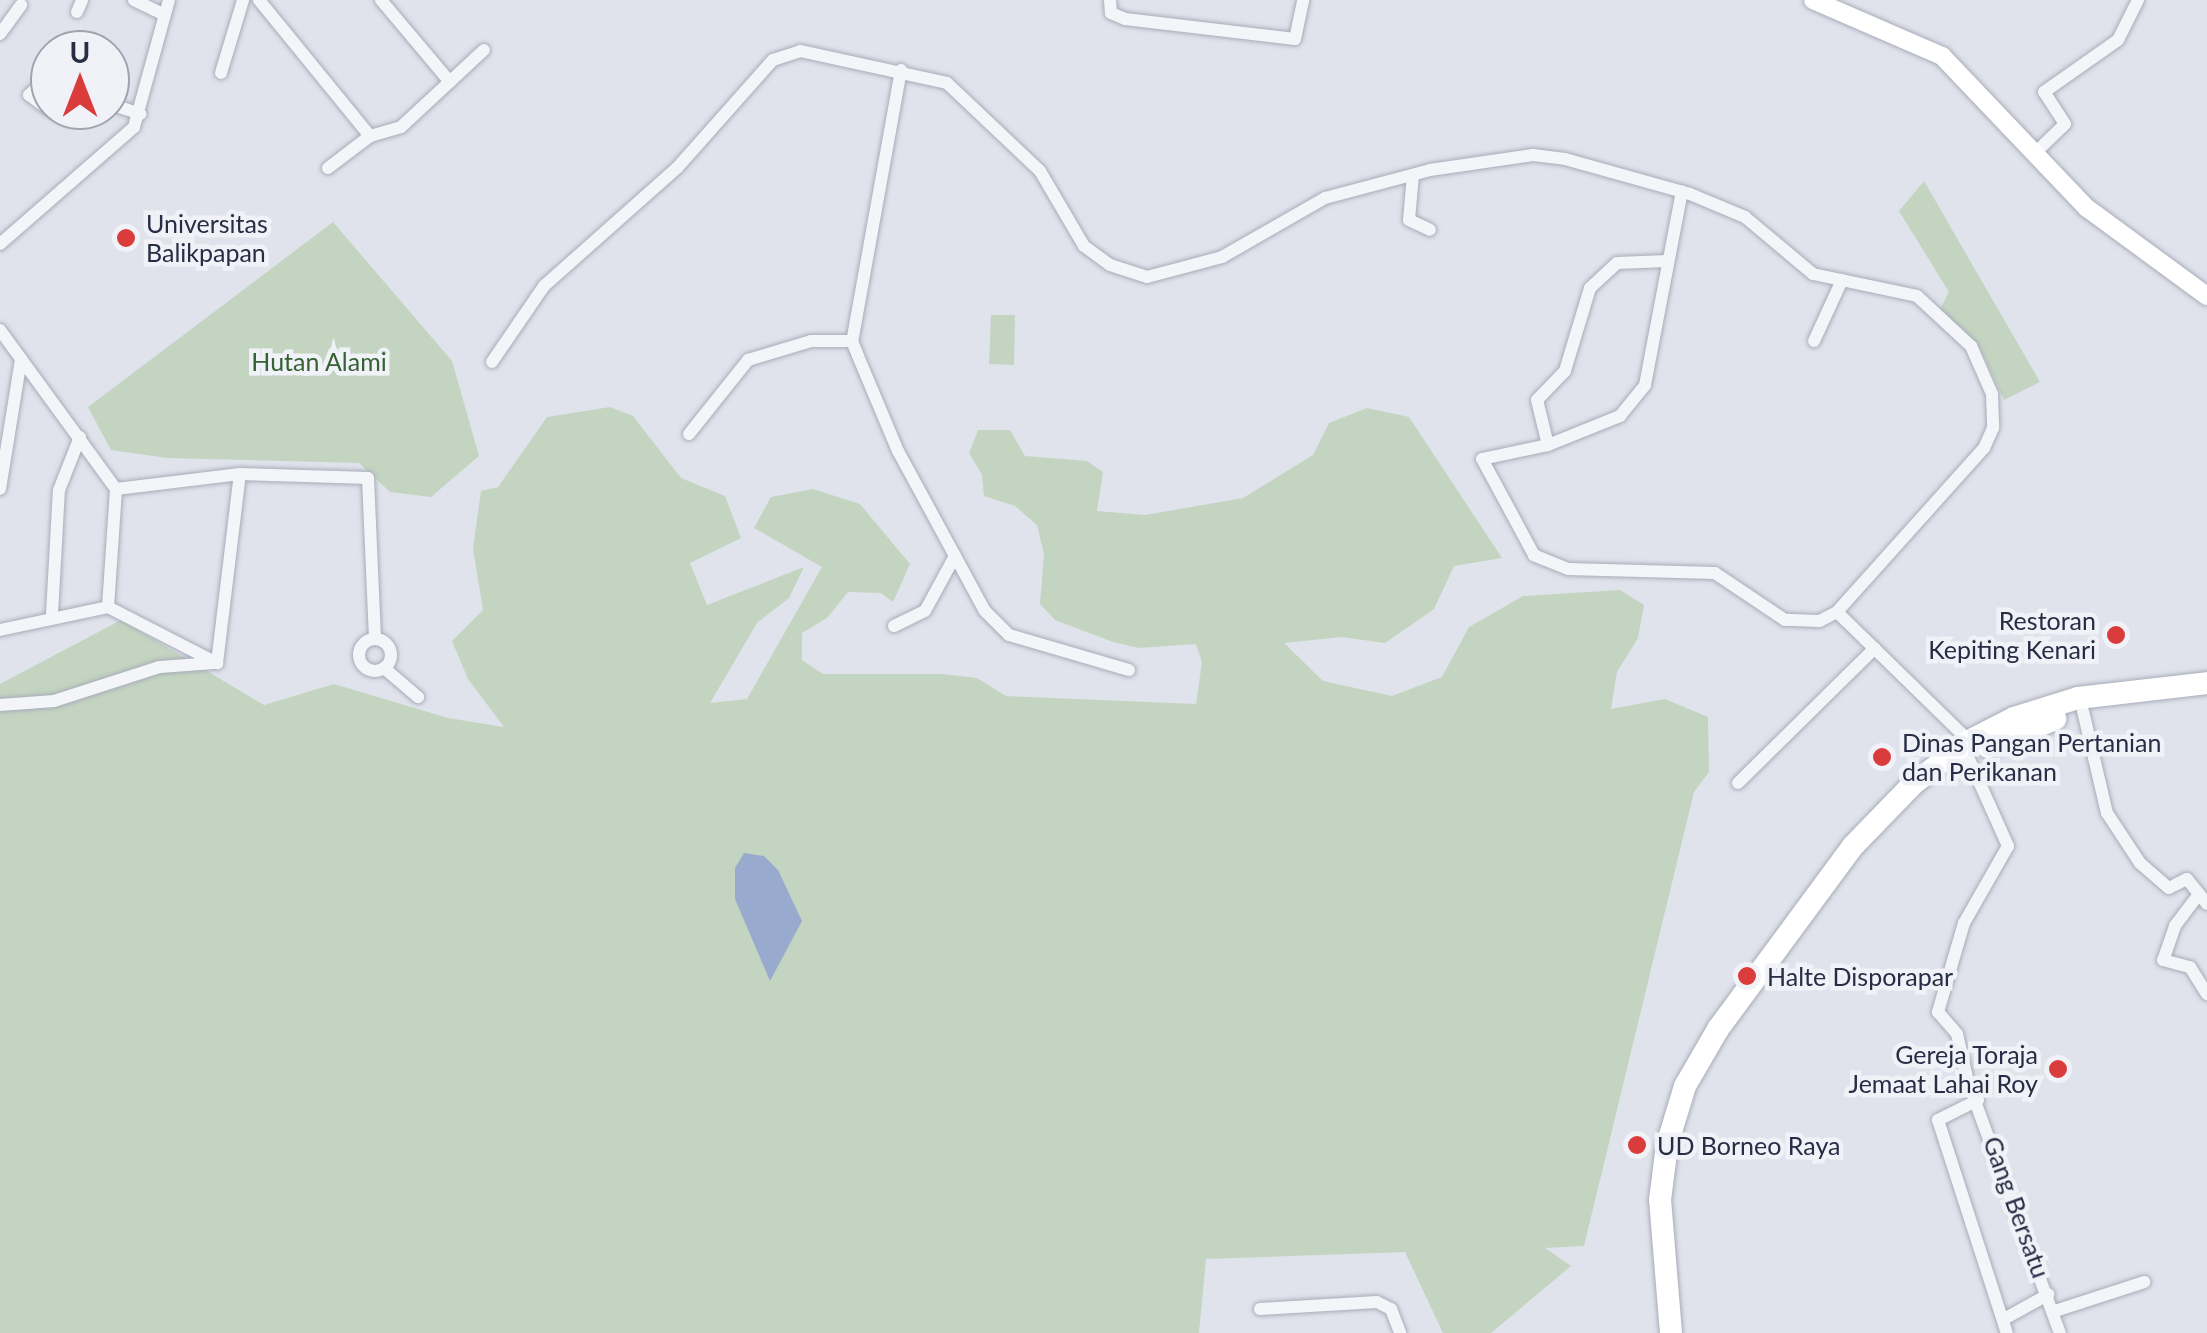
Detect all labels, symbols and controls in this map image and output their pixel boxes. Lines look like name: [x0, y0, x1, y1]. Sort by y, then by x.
north arrow: [30, 30, 130, 130]
text: U: [70, 35, 90, 69]
place label: Universitas Balikpapan: [146, 209, 268, 268]
marker: Universitas Balikpapan: [115, 227, 137, 249]
park label: Hutan Alami: [251, 346, 387, 376]
place label: Restoran Kepiting Kenari: [1928, 606, 2096, 665]
marker: Restoran Kepiting Kenari: [2105, 624, 2127, 646]
place label: Dinas Pangan Pertanian dan Perikanan: [1902, 728, 2161, 787]
marker: Dinas Pangan Pertanian dan Perikanan: [1871, 746, 1893, 768]
place label: Halte Disporapar: [1767, 961, 1953, 991]
marker: Halte Disporapar: [1736, 965, 1758, 987]
place label: Gereja Toraja Jemaat Lahai Roy: [1849, 1040, 2038, 1099]
marker: Gereja Toraja Jemaat Lahai Roy: [2047, 1058, 2069, 1080]
place label: UD Borneo Raya: [1657, 1130, 1840, 1160]
street label: Gang Bersatu: [1978, 1132, 2056, 1282]
marker: UD Borneo Raya: [1626, 1134, 1648, 1156]

